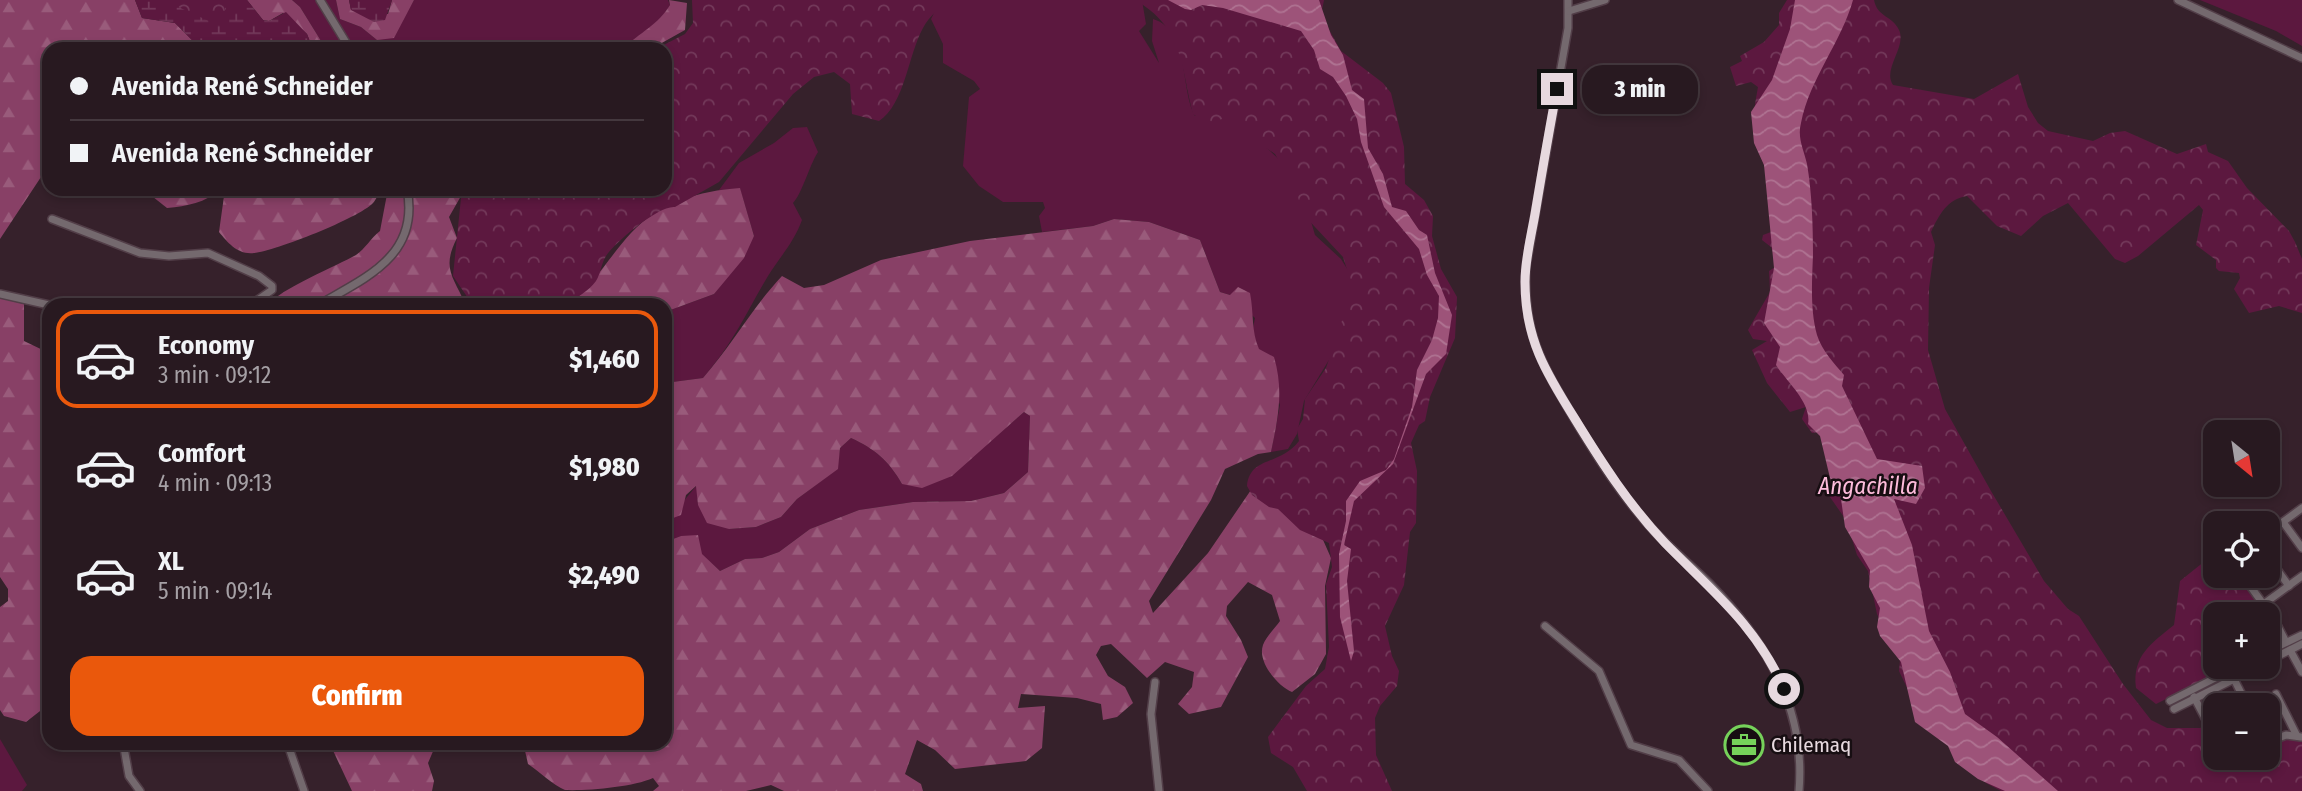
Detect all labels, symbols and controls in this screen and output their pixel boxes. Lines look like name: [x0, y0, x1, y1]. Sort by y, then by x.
callout: 3 min: [1582, 64, 1697, 114]
text: Avenida René Schneider: [112, 71, 373, 102]
route end: [1541, 73, 1573, 105]
text: 3 min: [1614, 75, 1666, 103]
text: Avenida René Schneider: [112, 138, 373, 169]
icon: car: [74, 328, 137, 391]
text: Economy: [158, 330, 254, 361]
text: $1,460: [569, 344, 640, 375]
text: 3 min · 09:12: [158, 361, 271, 389]
north arrow: [2203, 420, 2280, 497]
map controls: [2203, 420, 2280, 770]
icon: car: [74, 436, 137, 499]
text: Comfort: [158, 438, 246, 469]
text: $1,980: [569, 452, 640, 483]
text: 4 min · 09:13: [158, 469, 272, 497]
water label: Angachilla: [1817, 472, 1918, 500]
button: locate: [2203, 511, 2280, 588]
icon: car: [74, 544, 137, 607]
text: XL: [158, 546, 184, 577]
text: $2,490: [568, 560, 640, 591]
text: 5 min · 09:14: [158, 577, 272, 605]
button: +: [2203, 602, 2280, 679]
button: Confirm: [70, 656, 644, 736]
route start: [1768, 673, 1800, 705]
button: −: [2203, 693, 2280, 770]
office icon: Chilemaq: [1723, 724, 1765, 766]
place label: Chilemaq: [1771, 732, 1851, 758]

